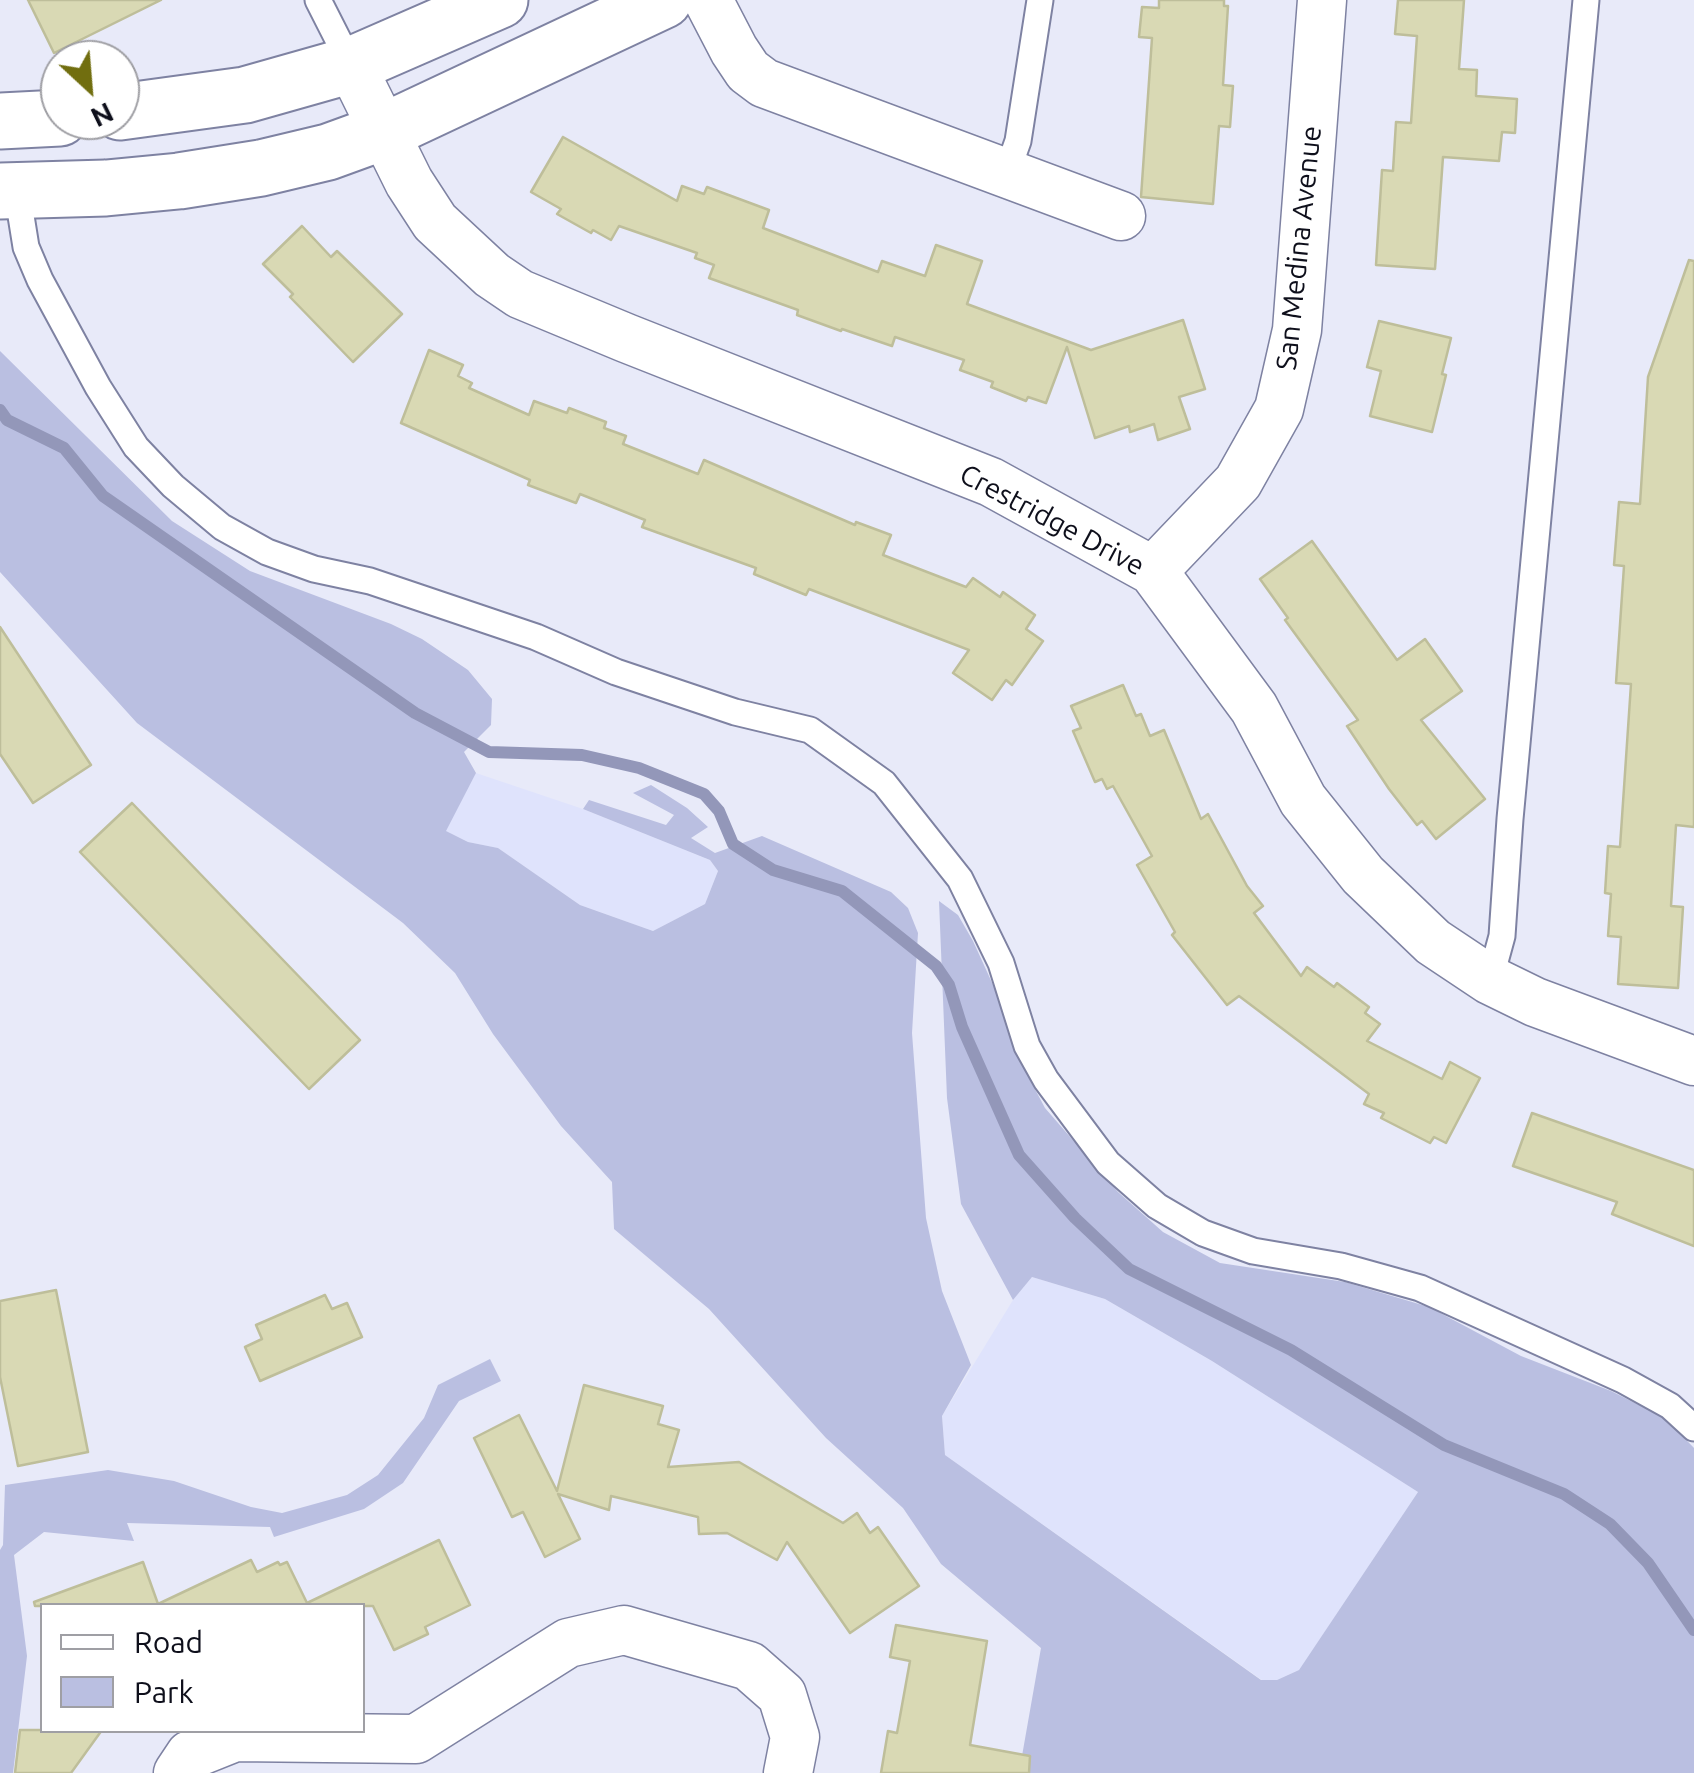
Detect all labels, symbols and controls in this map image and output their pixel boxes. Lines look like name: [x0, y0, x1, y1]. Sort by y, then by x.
north arrow: [40, 40, 140, 140]
text: N: [86, 97, 119, 134]
street label: San Medina Avenue: [1269, 124, 1329, 372]
street label: Crestridge Drive: [954, 457, 1150, 583]
legend: [40, 1603, 365, 1733]
text: Road: [134, 1625, 203, 1659]
text: Park: [134, 1675, 194, 1709]

